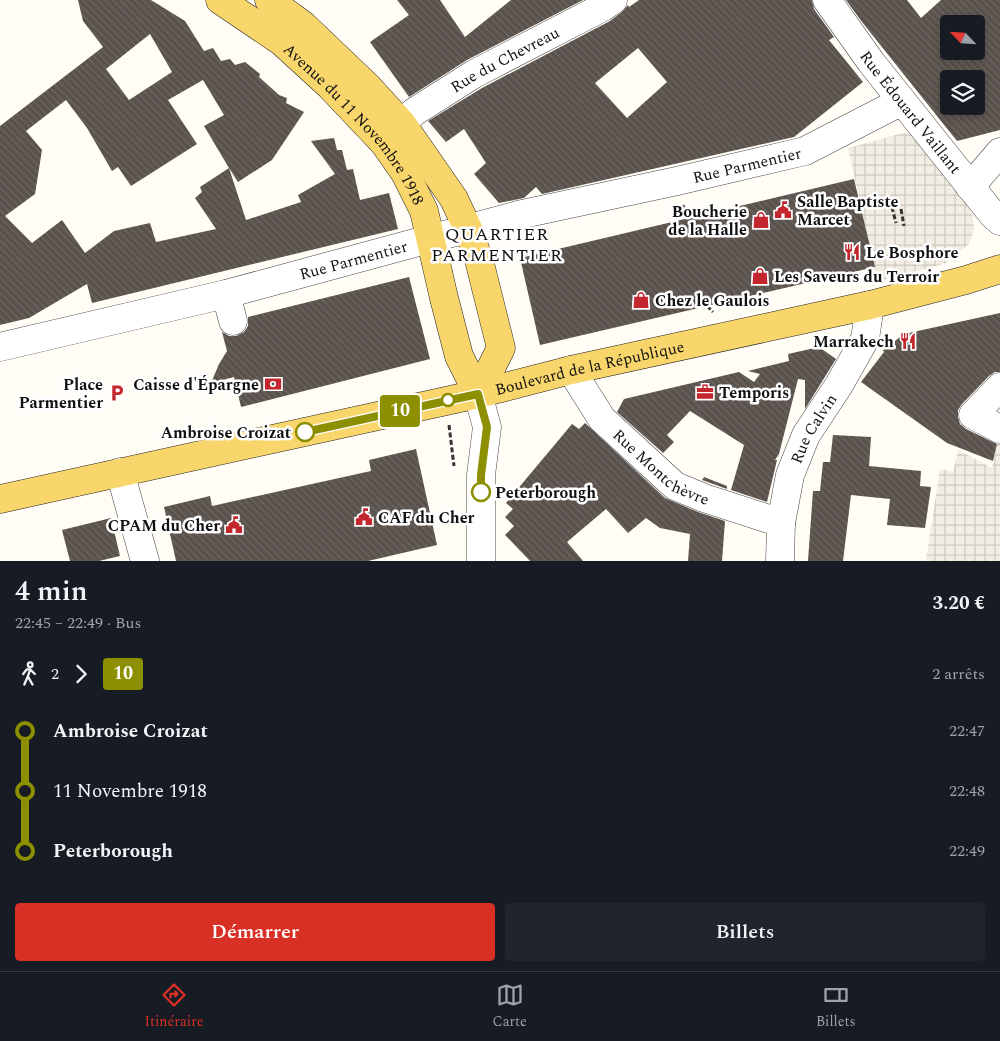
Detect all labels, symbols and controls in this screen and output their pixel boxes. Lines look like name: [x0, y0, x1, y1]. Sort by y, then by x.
north arrow: [940, 15, 985, 60]
map controls: [940, 15, 985, 115]
street label: Rue du Chevreau: [446, 21, 564, 99]
street label: Avenue du 11 Novembre 1918: [278, 38, 430, 209]
street label: Rue Édouard Vaillant: [854, 46, 967, 180]
button: layers: [940, 70, 985, 115]
street label: Rue Parmentier: [690, 141, 804, 190]
place label: Salle Baptiste Marcet: [797, 190, 899, 232]
place label: Boucherie de la Halle: [668, 200, 747, 242]
public building icon: Salle Baptiste Marcet: [773, 200, 793, 220]
shop icon: Boucherie de la Halle: [751, 210, 771, 230]
district label: QUARTIER PARMENTIER: [431, 221, 563, 269]
street label: Rue Parmentier: [297, 234, 410, 287]
place label: Le Bosphore: [866, 241, 958, 265]
restaurant icon: Le Bosphore: [842, 242, 862, 262]
place label: Les Saveurs du Terroir: [774, 265, 939, 289]
shop icon: Les Saveurs du Terroir: [750, 266, 770, 286]
place label: Chez le Gaulois: [655, 289, 770, 313]
shop icon: Chez le Gaulois: [631, 290, 651, 310]
place label: Marrakech: [813, 330, 894, 354]
restaurant icon: Marrakech: [898, 331, 918, 351]
street label: Boulevard de la République: [492, 335, 687, 402]
place label: Place Parmentier: [19, 373, 103, 415]
place label: Caisse d'Épargne: [133, 373, 259, 397]
bank icon: Caisse d'Épargne: [263, 374, 283, 394]
place label: Temporis: [719, 381, 789, 405]
office icon: Temporis: [695, 382, 715, 402]
parking icon: Place Parmentier: [107, 383, 127, 403]
street label: Rue Calvin: [785, 389, 843, 467]
unlabelled marker: [441, 393, 455, 407]
line badge: 10: [378, 395, 422, 427]
text: 10: [390, 397, 410, 424]
place label: Ambroise Croizat: [161, 421, 291, 445]
marker: Ambroise Croizat: [295, 422, 315, 442]
street label: Rue Montchèvre: [607, 423, 712, 512]
place label: Peterborough: [495, 481, 596, 505]
marker: Peterborough: [471, 482, 491, 502]
place label: CAF du Cher: [378, 506, 475, 530]
public building icon: CAF du Cher: [354, 507, 374, 527]
place label: CPAM du Cher: [108, 514, 220, 538]
public building icon: CPAM du Cher: [224, 515, 244, 535]
text: 4 min: [15, 570, 88, 613]
text: 3.20 €: [933, 589, 985, 618]
text: 22:45 – 22:49 · Bus: [15, 611, 141, 635]
icon: walk: [15, 660, 43, 688]
icon: forward: [67, 660, 95, 688]
text: 10: [113, 660, 133, 687]
text: 2: [51, 662, 59, 686]
text: 2 arrêts: [932, 662, 985, 686]
text: Ambroise Croizat: [53, 717, 208, 746]
text: 22:47: [949, 719, 985, 743]
text: 11 Novembre 1918: [53, 777, 207, 806]
text: 22:48: [949, 779, 985, 803]
text: Peterborough: [53, 837, 173, 866]
text: 22:49: [949, 839, 985, 863]
button: Démarrer: [15, 903, 495, 961]
button: Billets: [505, 903, 985, 961]
tab: Itinéraire: [145, 981, 204, 1032]
tab: Carte: [493, 981, 527, 1032]
tab: Billets: [816, 981, 855, 1032]

